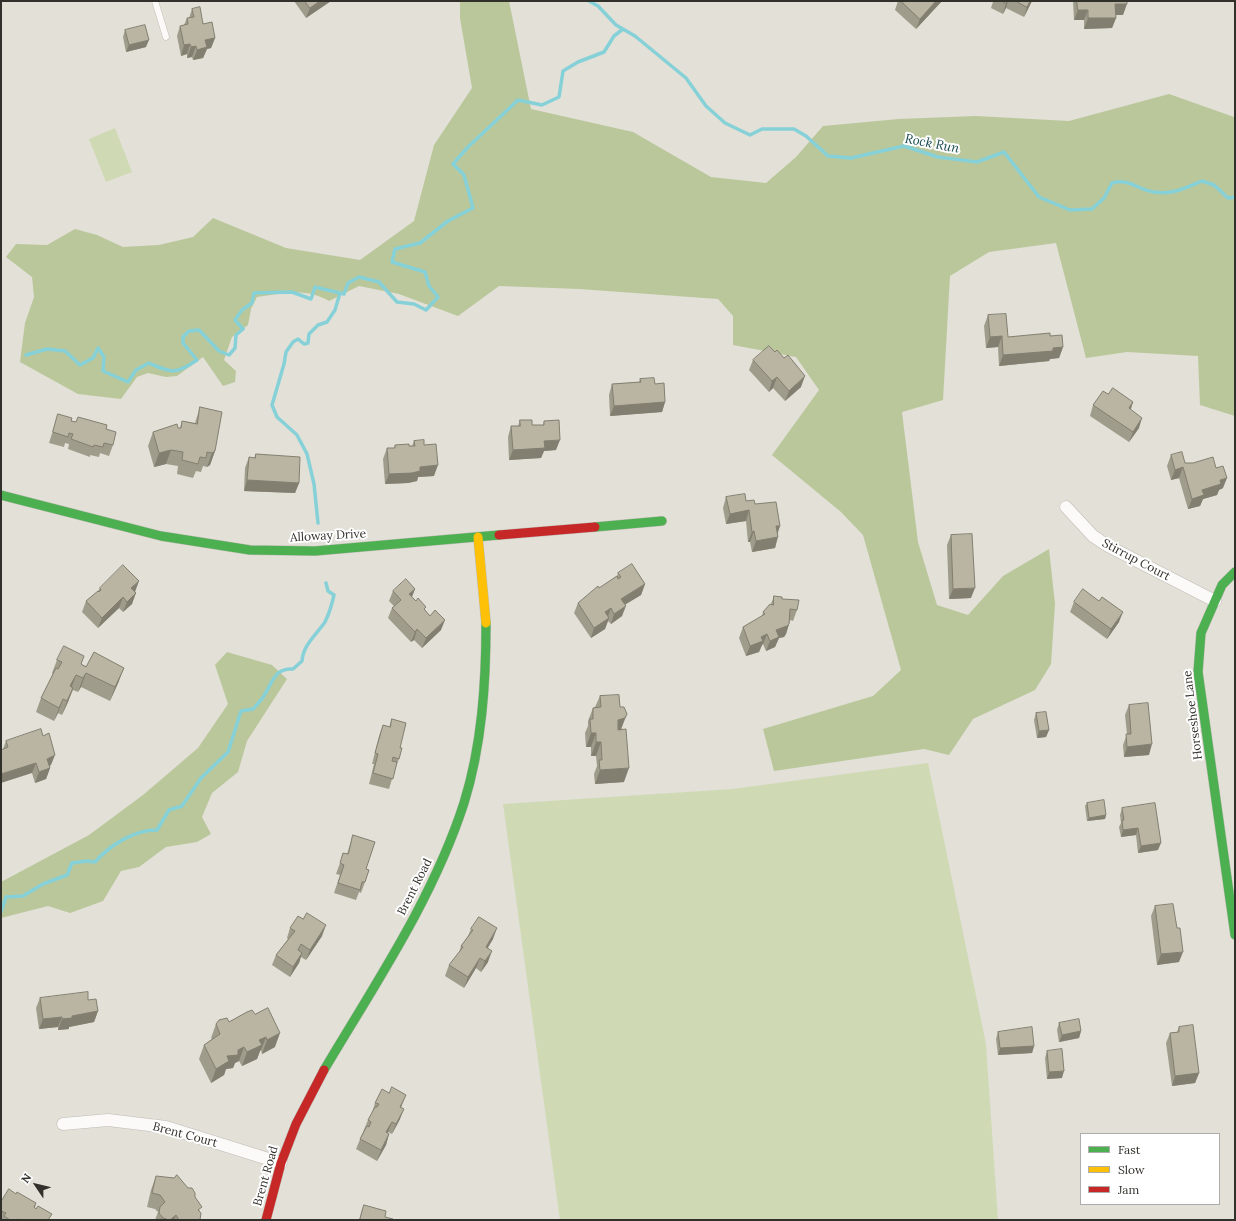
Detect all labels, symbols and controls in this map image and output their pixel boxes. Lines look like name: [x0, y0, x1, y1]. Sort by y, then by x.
water label: Rock Run: [904, 131, 960, 157]
street label: Alloway Drive: [290, 527, 366, 545]
street label: Stirrup Court: [1099, 536, 1173, 584]
street label: Horseshoe Lane: [1180, 669, 1206, 761]
street label: Brent Road: [395, 856, 435, 918]
street label: Brent Court: [151, 1119, 219, 1151]
legend: [1080, 1133, 1220, 1205]
text: Fast: [1118, 1142, 1141, 1157]
street label: Brent Road: [251, 1144, 281, 1208]
text: Slow: [1118, 1162, 1145, 1177]
north arrow: [16, 1165, 56, 1205]
text: N: [18, 1171, 34, 1186]
text: Jam: [1118, 1182, 1139, 1197]

